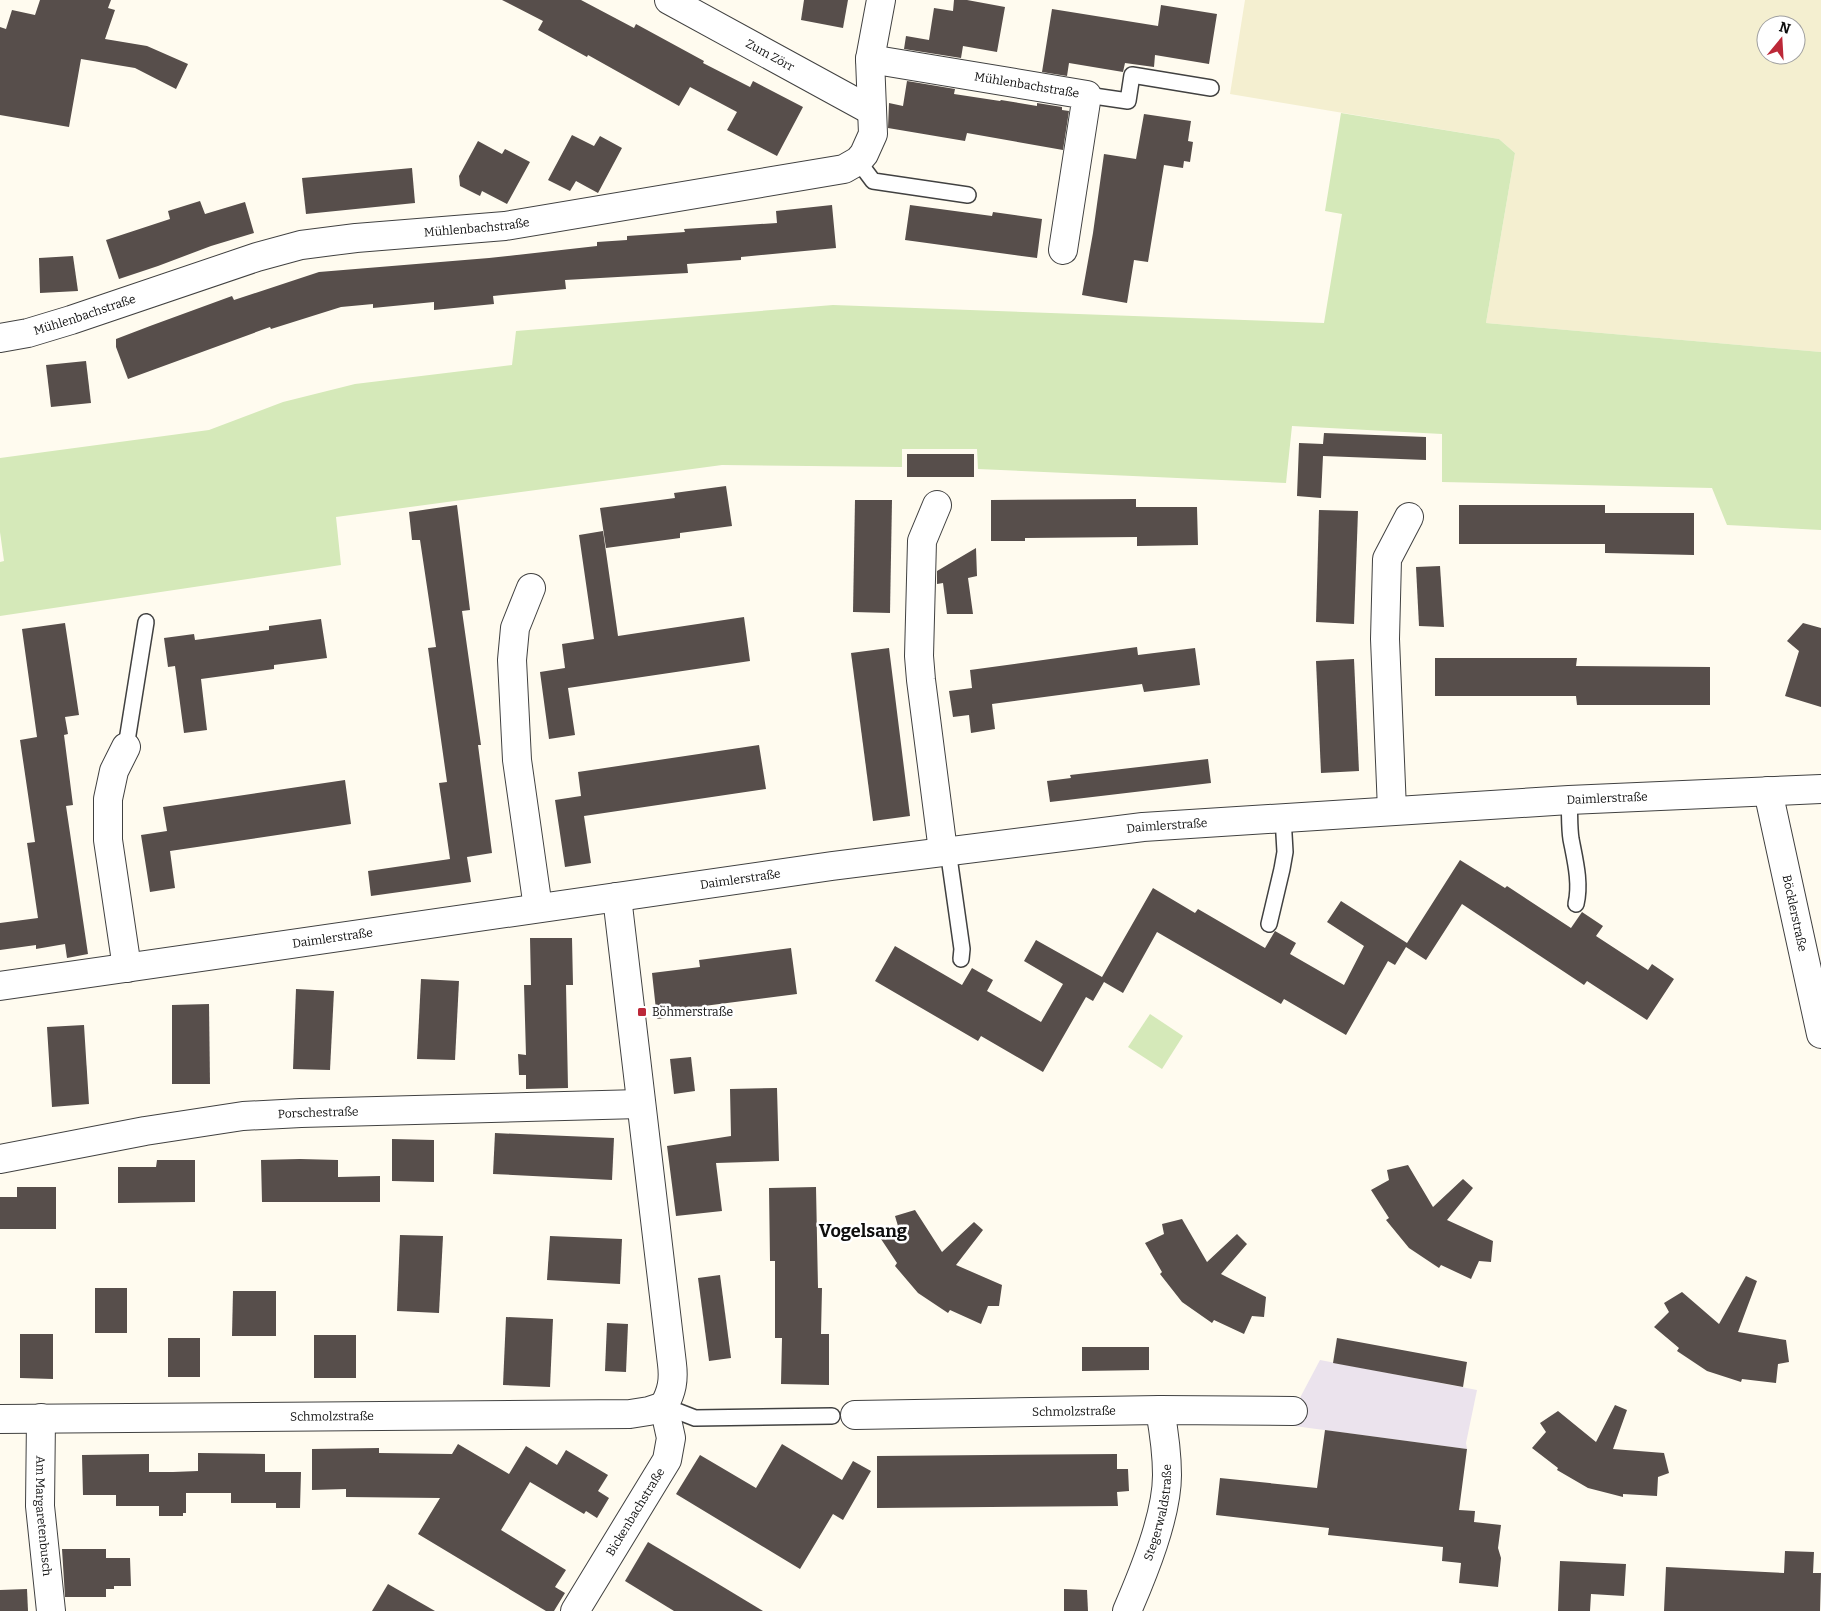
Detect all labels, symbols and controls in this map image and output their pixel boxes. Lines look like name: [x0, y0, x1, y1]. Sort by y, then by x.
north arrow: [1756, 15, 1806, 65]
text: N: [1777, 18, 1793, 38]
street label: Zum Zörr: [743, 36, 797, 74]
street label: Mühlenbachstraße: [973, 69, 1080, 101]
street label: Mühlenbachstraße: [423, 215, 531, 240]
street label: Mühlenbachstraße: [32, 292, 137, 338]
street label: Daimlerstraße: [1566, 790, 1648, 807]
street label: Daimlerstraße: [1126, 816, 1208, 836]
street label: Daimlerstraße: [699, 867, 781, 892]
street label: Böcklerstraße: [1779, 873, 1810, 953]
street label: Daimlerstraße: [291, 925, 374, 951]
place label: Böhmerstraße: [652, 1005, 733, 1019]
marker: Böhmerstraße: [636, 1006, 648, 1018]
street label: Porschestraße: [277, 1104, 359, 1121]
district label: Vogelsang: [819, 1220, 908, 1242]
street label: Schmolzstraße: [1032, 1404, 1116, 1419]
street label: Schmolzstraße: [290, 1409, 374, 1424]
street label: Am Margaretenbusch: [33, 1455, 54, 1577]
street label: Stegerwaldstraße: [1141, 1464, 1174, 1563]
street label: Bickenbachstraße: [603, 1465, 667, 1558]

